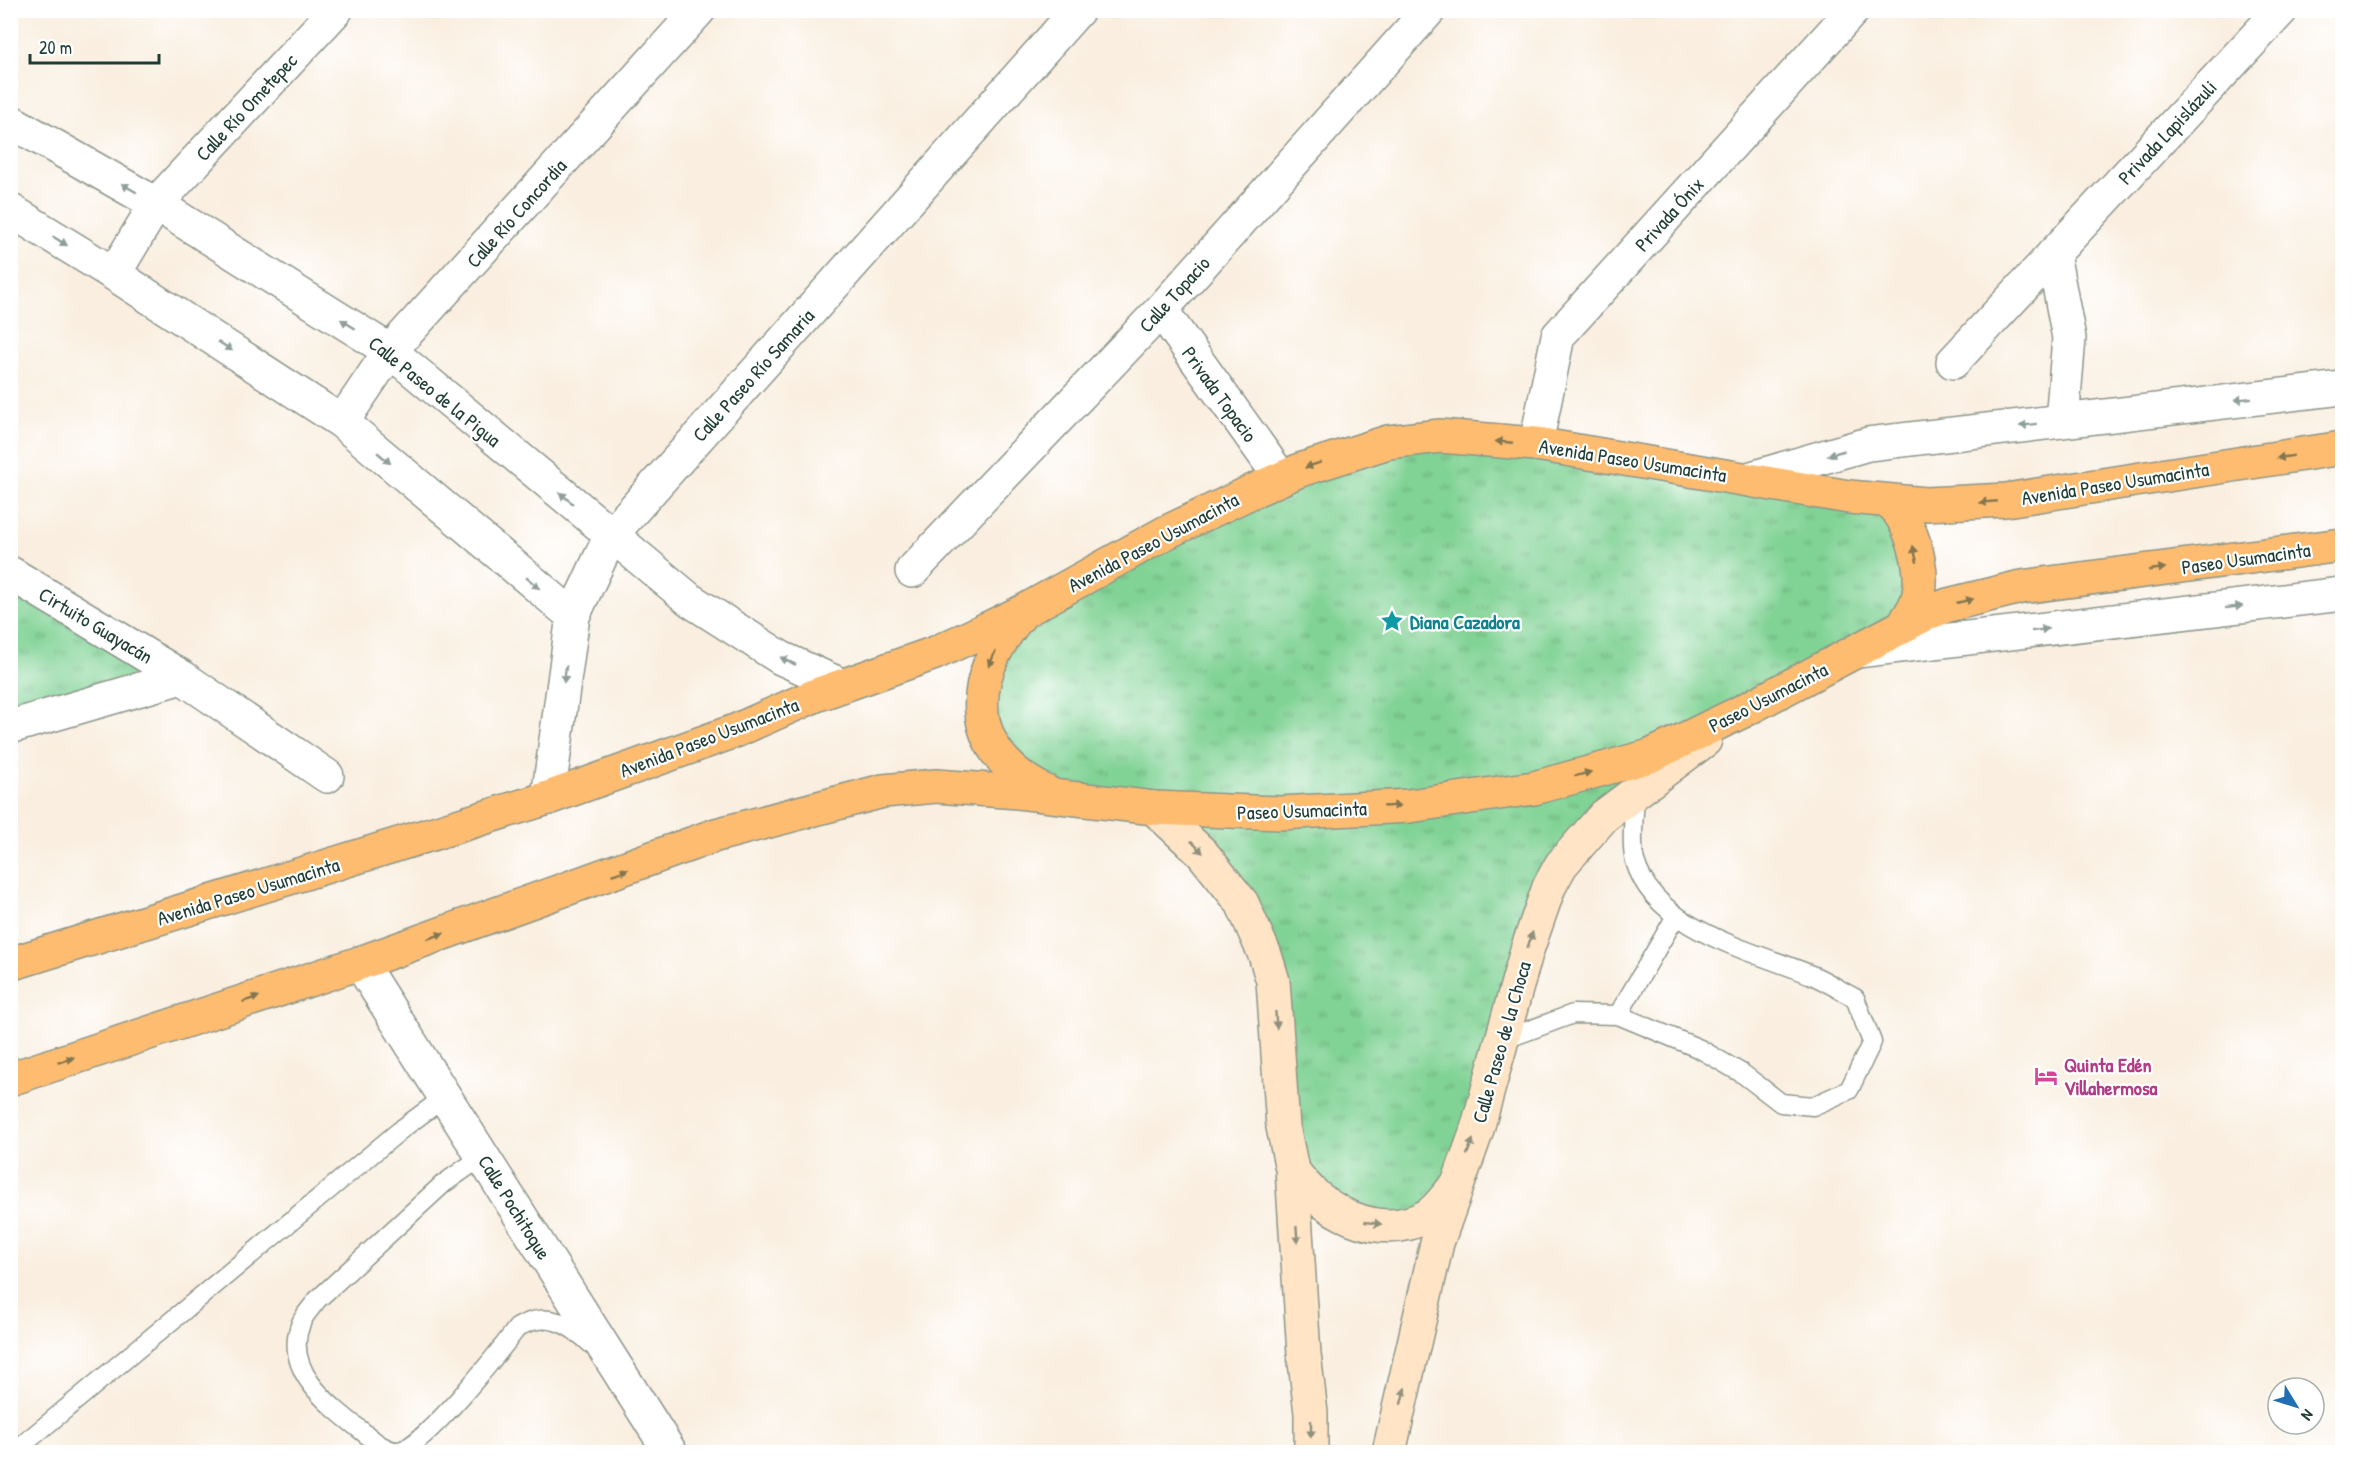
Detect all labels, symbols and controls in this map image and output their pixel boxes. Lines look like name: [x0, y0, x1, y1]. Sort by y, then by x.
scale bar: [30, 27, 159, 65]
text: 20 m: [39, 35, 72, 60]
street label: Calle Río Ometepec: [189, 47, 303, 167]
street label: Privada Lapislázuli: [2112, 74, 2222, 190]
street label: Calle Río Concordia: [460, 153, 572, 273]
street label: Privada Ónix: [1628, 171, 1710, 257]
one-way arrow: [120, 183, 137, 193]
one-way arrow: [52, 235, 68, 246]
street label: Calle Topacio: [1132, 250, 1216, 338]
street label: Calle Paseo Río Samaria: [686, 303, 820, 447]
one-way arrow: [340, 319, 356, 330]
street label: Calle Paseo de la Pigua: [363, 329, 507, 453]
one-way arrow: [216, 340, 232, 352]
street label: Privada Topacio: [1176, 341, 1264, 447]
one-way arrow: [2233, 395, 2252, 404]
one-way arrow: [2019, 420, 2038, 429]
street label: Avenida Paseo Usumacinta: [1537, 432, 1729, 488]
one-way arrow: [1495, 437, 1514, 446]
one-way arrow: [1827, 449, 1845, 458]
one-way arrow: [376, 451, 392, 464]
one-way arrow: [2275, 452, 2294, 461]
street label: Avenida Paseo Usumacinta: [2019, 455, 2211, 511]
one-way arrow: [1304, 461, 1322, 471]
street label: Avenida Paseo Usumacinta: [1063, 486, 1243, 598]
one-way arrow: [558, 491, 574, 504]
one-way arrow: [1979, 497, 1998, 507]
street label: Paseo Usumacinta: [2180, 536, 2312, 580]
one-way arrow: [1910, 544, 1920, 563]
one-way arrow: [2148, 565, 2167, 574]
one-way arrow: [525, 577, 541, 590]
street label: Cirtuito Guayacán: [34, 580, 158, 670]
one-way arrow: [1956, 596, 1975, 605]
one-way arrow: [2224, 602, 2243, 612]
place icon: Diana Cazadora: [1379, 608, 1405, 634]
place label: Diana Cazadora: [1410, 608, 1520, 635]
one-way arrow: [2030, 625, 2049, 634]
one-way arrow: [987, 651, 997, 669]
street label: Paseo Usumacinta: [1704, 655, 1832, 739]
one-way arrow: [779, 656, 796, 666]
one-way arrow: [560, 665, 569, 684]
street label: Avenida Paseo Usumacinta: [616, 690, 802, 784]
one-way arrow: [1575, 769, 1593, 778]
street label: Paseo Usumacinta: [1237, 794, 1368, 826]
one-way arrow: [1382, 802, 1401, 811]
one-way arrow: [1189, 840, 1203, 854]
street label: Avenida Paseo Usumacinta: [153, 850, 343, 932]
one-way arrow: [611, 866, 629, 876]
one-way arrow: [427, 931, 445, 941]
one-way arrow: [1526, 931, 1536, 949]
street label: Calle Paseo de la Choca: [1465, 958, 1537, 1126]
one-way arrow: [242, 993, 260, 1003]
one-way arrow: [1271, 1011, 1281, 1030]
place label: Quinta Edén Villahermosa: [2064, 1051, 2158, 1101]
one-way arrow: [57, 1055, 75, 1065]
hotel icon: Quinta Edén Villahermosa: [2033, 1063, 2059, 1089]
one-way arrow: [1466, 1138, 1475, 1156]
street label: Calle Pochitoque: [472, 1150, 558, 1264]
one-way arrow: [1364, 1218, 1383, 1228]
one-way arrow: [1292, 1225, 1301, 1244]
north arrow: [2266, 1376, 2326, 1436]
one-way arrow: [1398, 1386, 1408, 1405]
text: N: [2296, 1405, 2319, 1426]
one-way arrow: [1306, 1420, 1316, 1439]

